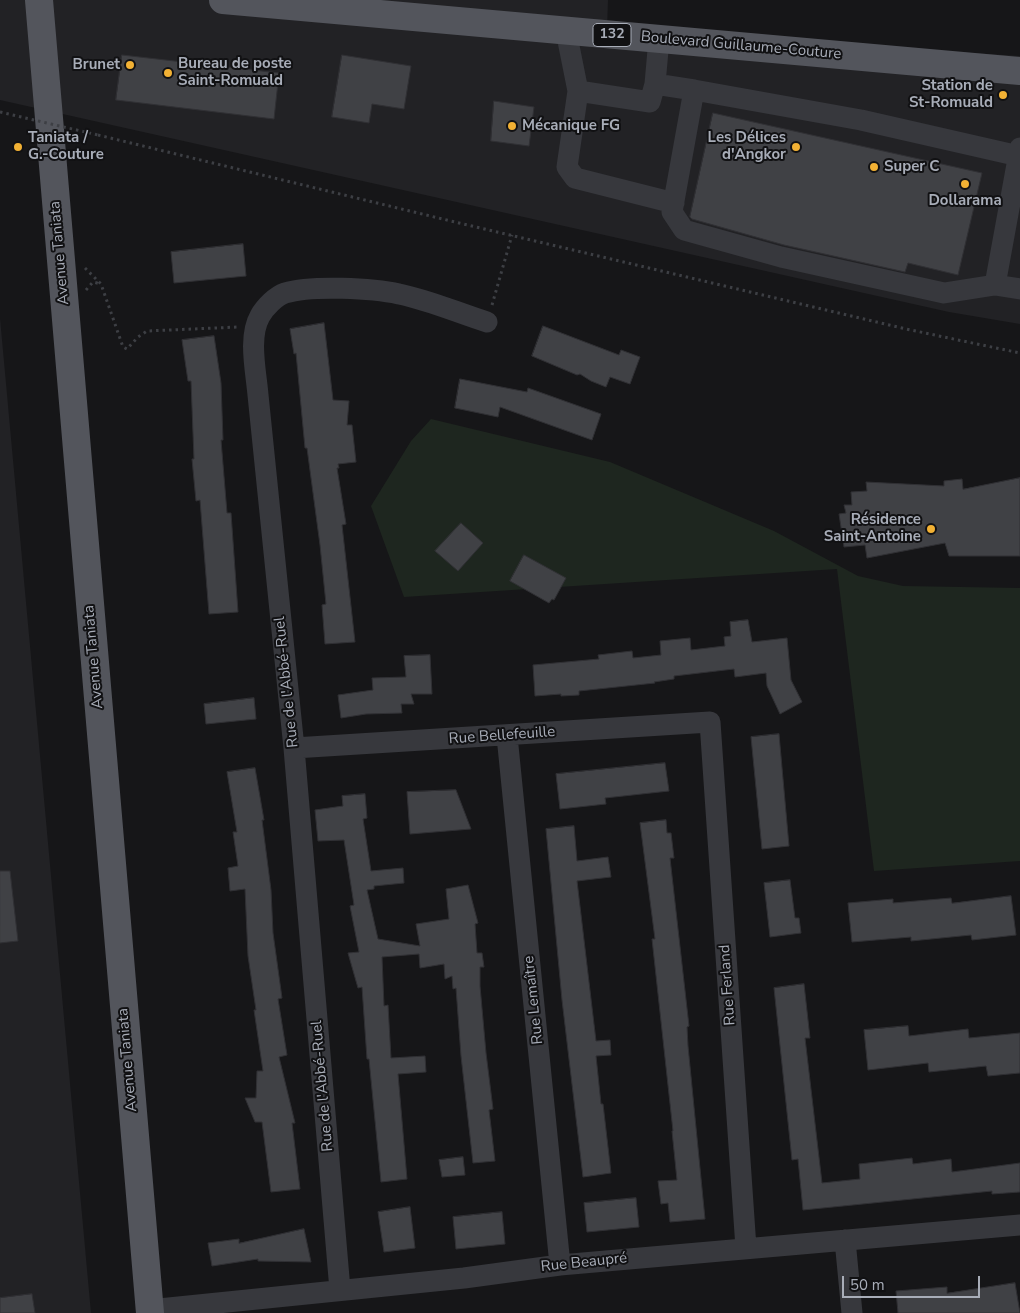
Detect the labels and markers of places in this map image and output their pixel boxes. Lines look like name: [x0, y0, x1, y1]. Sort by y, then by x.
place label: Bureau de poste Saint-Romuald: [178, 55, 292, 90]
place label: Brunet: [72, 56, 120, 74]
marker: Brunet: [124, 59, 136, 71]
marker: Bureau de poste Saint-Romuald: [162, 67, 174, 79]
place label: Station de St-Romuald: [909, 77, 993, 112]
marker: Station de St-Romuald: [997, 89, 1009, 101]
place label: Mécanique FG: [522, 117, 620, 135]
marker: Mécanique FG: [506, 120, 518, 132]
place label: Taniata / G.-Couture: [28, 129, 104, 164]
place label: Les Délices d'Angkor: [708, 129, 786, 164]
marker: Taniata / G.-Couture: [12, 141, 24, 153]
marker: Les Délices d'Angkor: [790, 141, 802, 153]
place label: Super C: [884, 158, 939, 176]
marker: Super C: [868, 161, 880, 173]
marker: Dollarama: [959, 178, 971, 190]
place label: Dollarama: [928, 192, 1002, 210]
place label: Résidence Saint-Antoine: [824, 511, 921, 546]
marker: Résidence Saint-Antoine: [925, 523, 937, 535]

